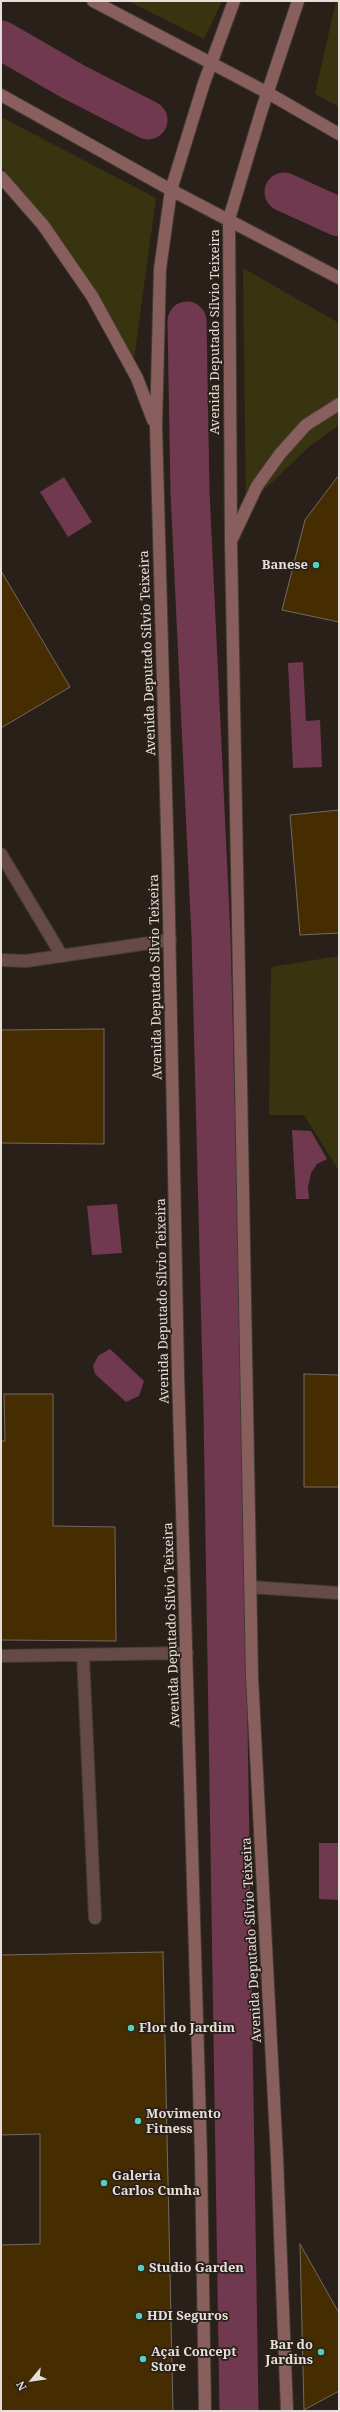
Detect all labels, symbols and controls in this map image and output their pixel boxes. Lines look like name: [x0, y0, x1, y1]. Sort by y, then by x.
street label: Avenida Deputado Sílvio Teixeira: [207, 229, 223, 435]
street label: Avenida Deputado Sílvio Teixeira: [137, 550, 159, 756]
place label: Banese: [262, 557, 308, 573]
marker: Banese: [311, 560, 321, 570]
street label: Avenida Deputado Sílvio Teixeira: [146, 874, 166, 1080]
street label: Avenida Deputado Sílvio Teixeira: [153, 1198, 173, 1404]
street label: Avenida Deputado Sílvio Teixeira: [161, 1522, 183, 1728]
street label: Avenida Deputado Sílvio Teixeira: [239, 1837, 265, 2043]
place label: Flor do Jardim: [139, 2020, 235, 2036]
marker: Flor do Jardim: [126, 2023, 136, 2033]
place label: Movimento Fitness: [146, 2106, 221, 2137]
marker: Movimento Fitness: [133, 2116, 143, 2126]
place label: Galeria Carlos Cunha: [112, 2168, 200, 2199]
marker: Galeria Carlos Cunha: [99, 2178, 109, 2188]
place label: Studio Garden: [149, 2260, 244, 2276]
marker: Studio Garden: [136, 2263, 146, 2273]
place label: HDI Seguros: [147, 2308, 228, 2324]
marker: HDI Seguros: [134, 2311, 144, 2321]
place label: Bar do Jardins: [265, 2337, 313, 2368]
place label: Açai Concept Store: [151, 2344, 236, 2375]
marker: Bar do Jardins: [316, 2347, 326, 2357]
marker: Açai Concept Store: [138, 2354, 148, 2364]
north arrow: [12, 2360, 52, 2400]
text: N: [12, 2379, 30, 2393]

